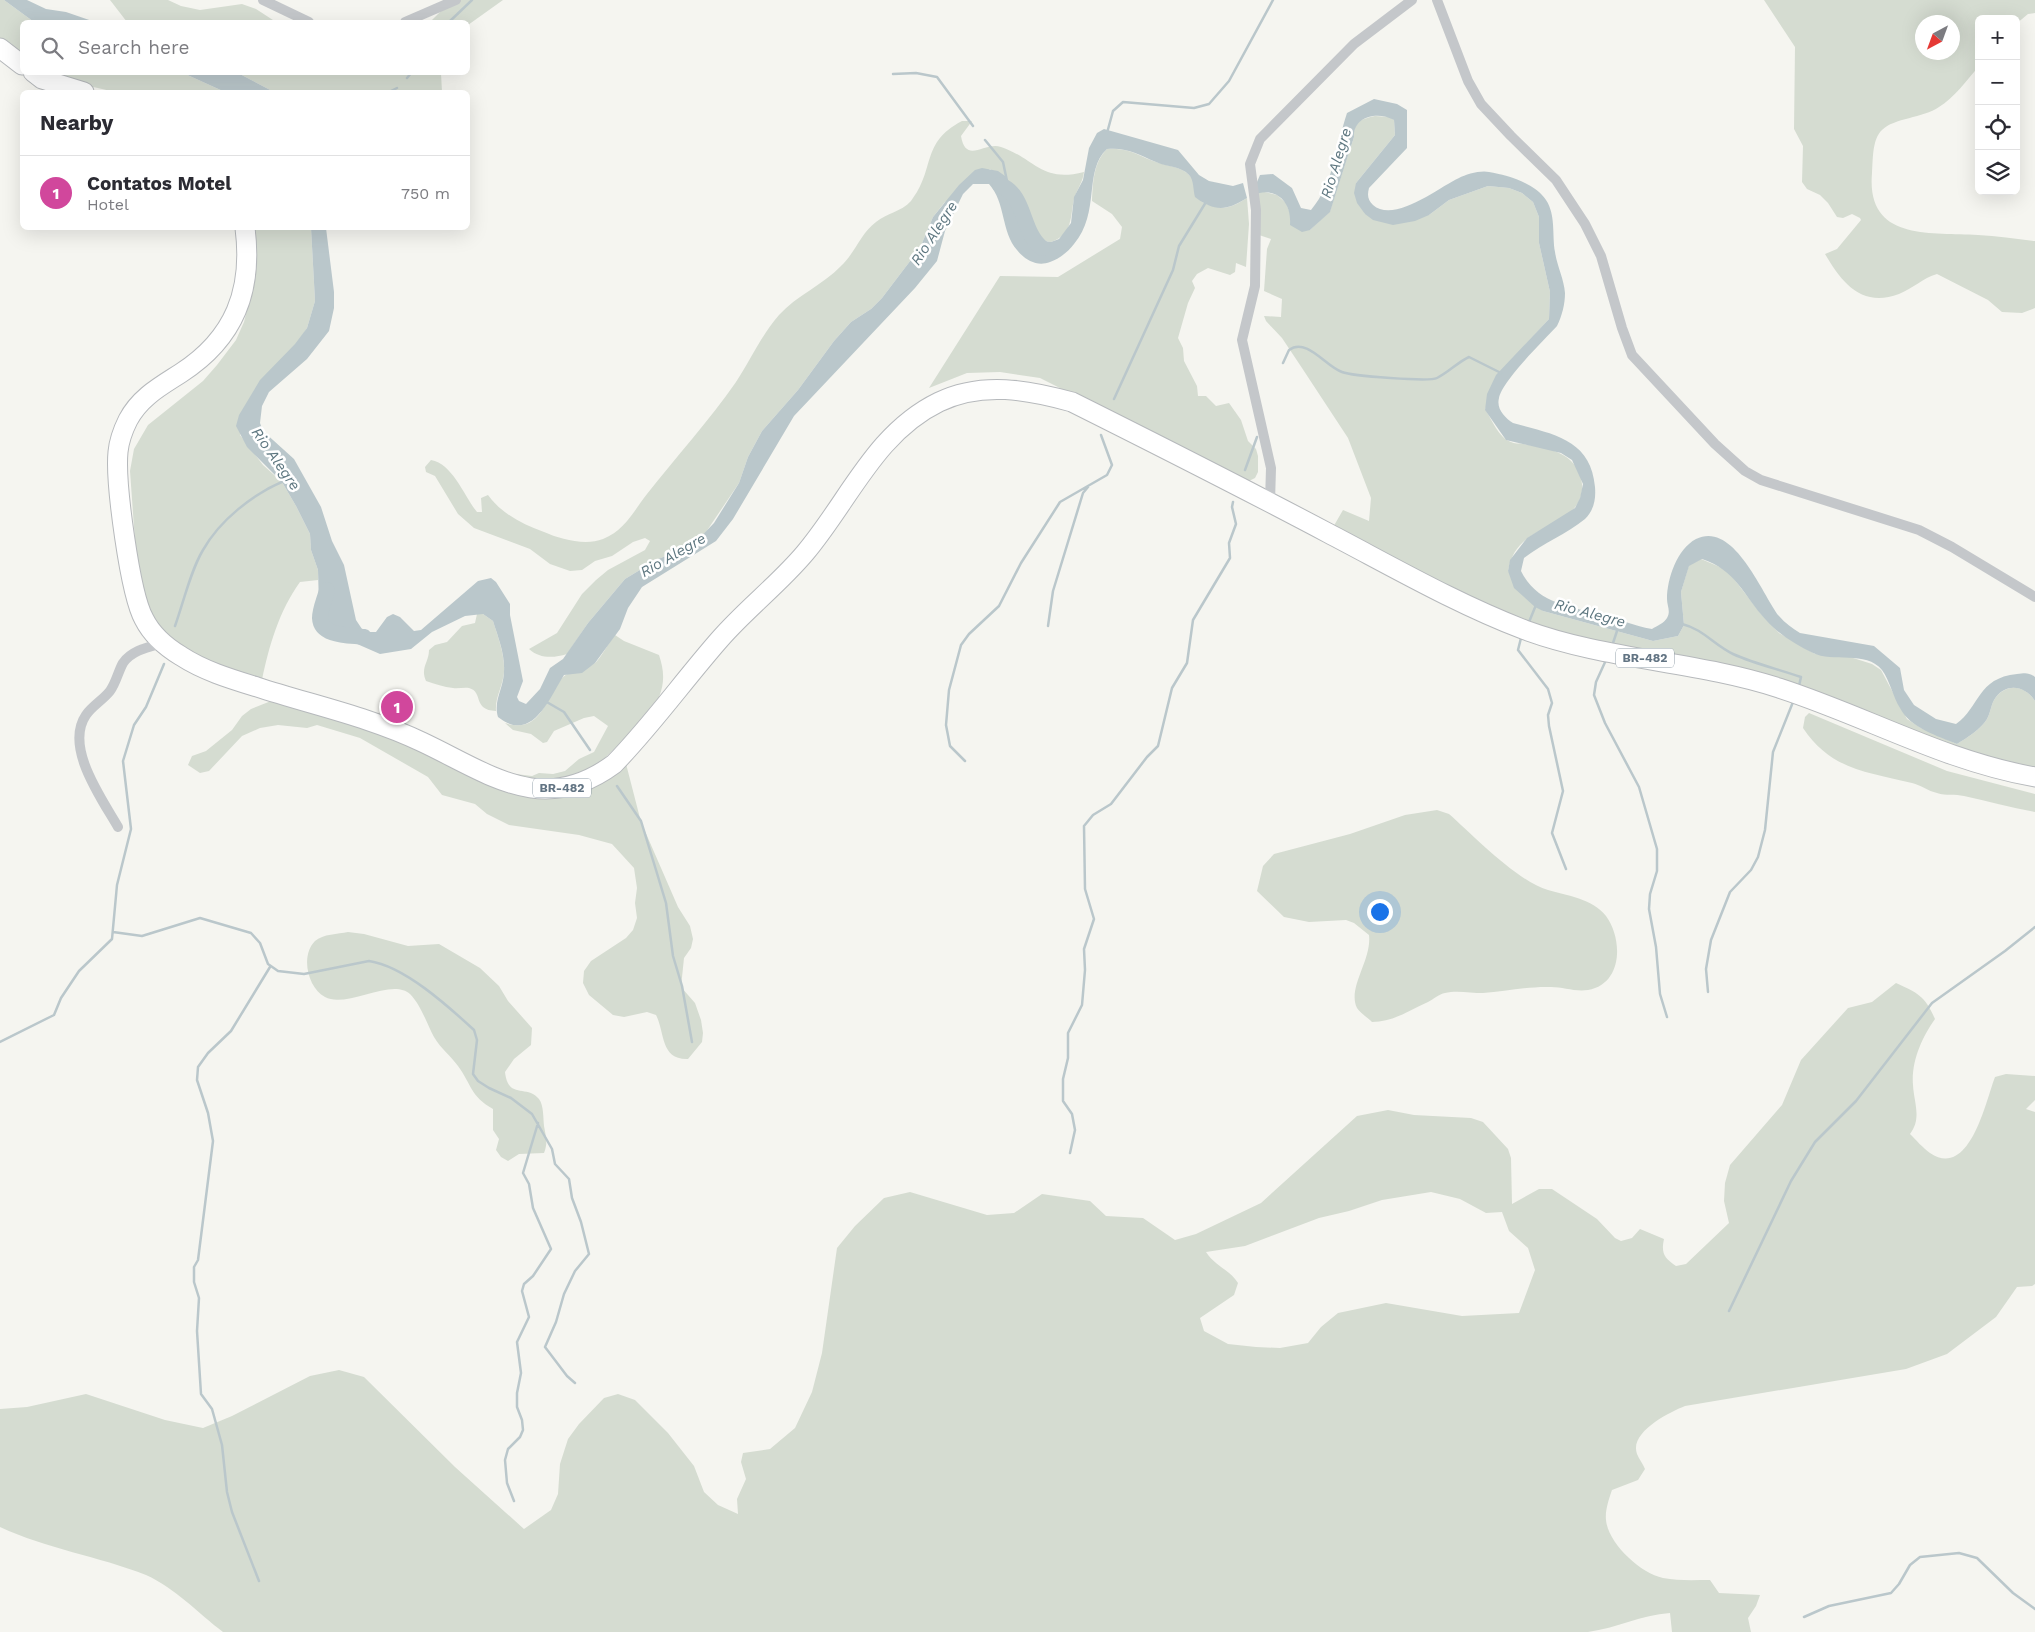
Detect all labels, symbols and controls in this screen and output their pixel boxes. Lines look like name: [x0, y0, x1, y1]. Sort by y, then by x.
north arrow: [1915, 15, 1960, 60]
map controls: [1975, 15, 2020, 195]
button: +: [1975, 15, 2020, 60]
search box: [20, 20, 470, 75]
icon: search: [38, 34, 66, 62]
text: Search here: [78, 36, 189, 59]
button: −: [1975, 60, 2020, 105]
button: locate: [1975, 105, 2020, 150]
text: Nearby: [40, 110, 113, 135]
water label: Rio Alegre: [1317, 126, 1355, 200]
button: layers: [1975, 150, 2020, 195]
text: Contatos Motel: [87, 172, 231, 195]
text: 1: [53, 184, 59, 203]
text: 750 m: [401, 184, 450, 203]
text: Hotel: [87, 195, 129, 214]
water label: Rio Alegre: [907, 198, 961, 268]
water label: Rio Alegre: [248, 424, 304, 494]
water label: Rio Alegre: [637, 529, 709, 581]
water label: Rio Alegre: [1553, 595, 1627, 631]
road number: BR-482: [1616, 648, 1674, 668]
pin: 1: [381, 688, 413, 726]
road number: BR-482: [533, 778, 591, 798]
your location: [1367, 899, 1393, 925]

